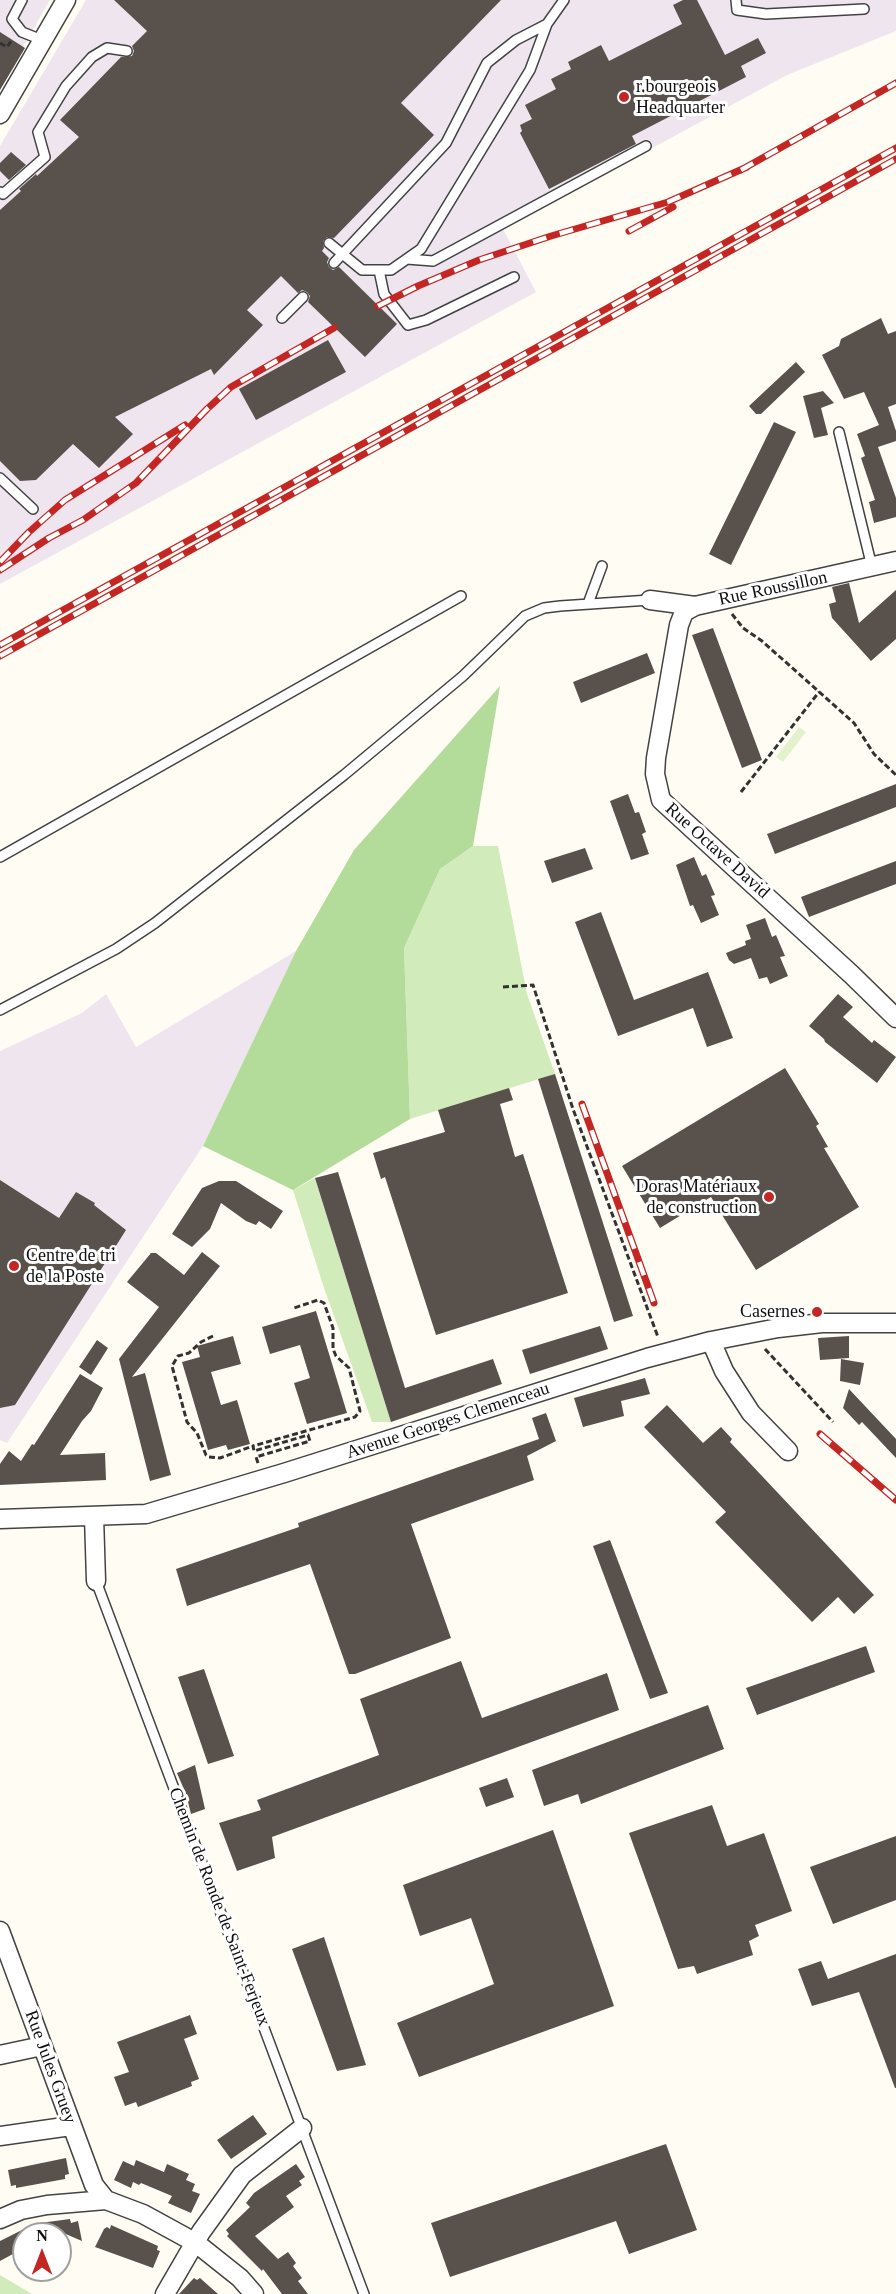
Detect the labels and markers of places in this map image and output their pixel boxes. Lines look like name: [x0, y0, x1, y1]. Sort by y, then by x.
place label: r.bourgeois Headquarter: [636, 76, 725, 118]
marker: r.bourgeois Headquarter: [617, 90, 631, 104]
place label: Doras Matériaux de construction: [636, 1176, 757, 1218]
marker: Doras Matériaux de construction: [762, 1190, 776, 1204]
place label: Centre de tri de la Poste: [26, 1245, 116, 1288]
marker: Centre de tri de la Poste: [7, 1259, 21, 1273]
place label: Casernes: [740, 1301, 805, 1323]
marker: Casernes: [810, 1305, 824, 1319]

